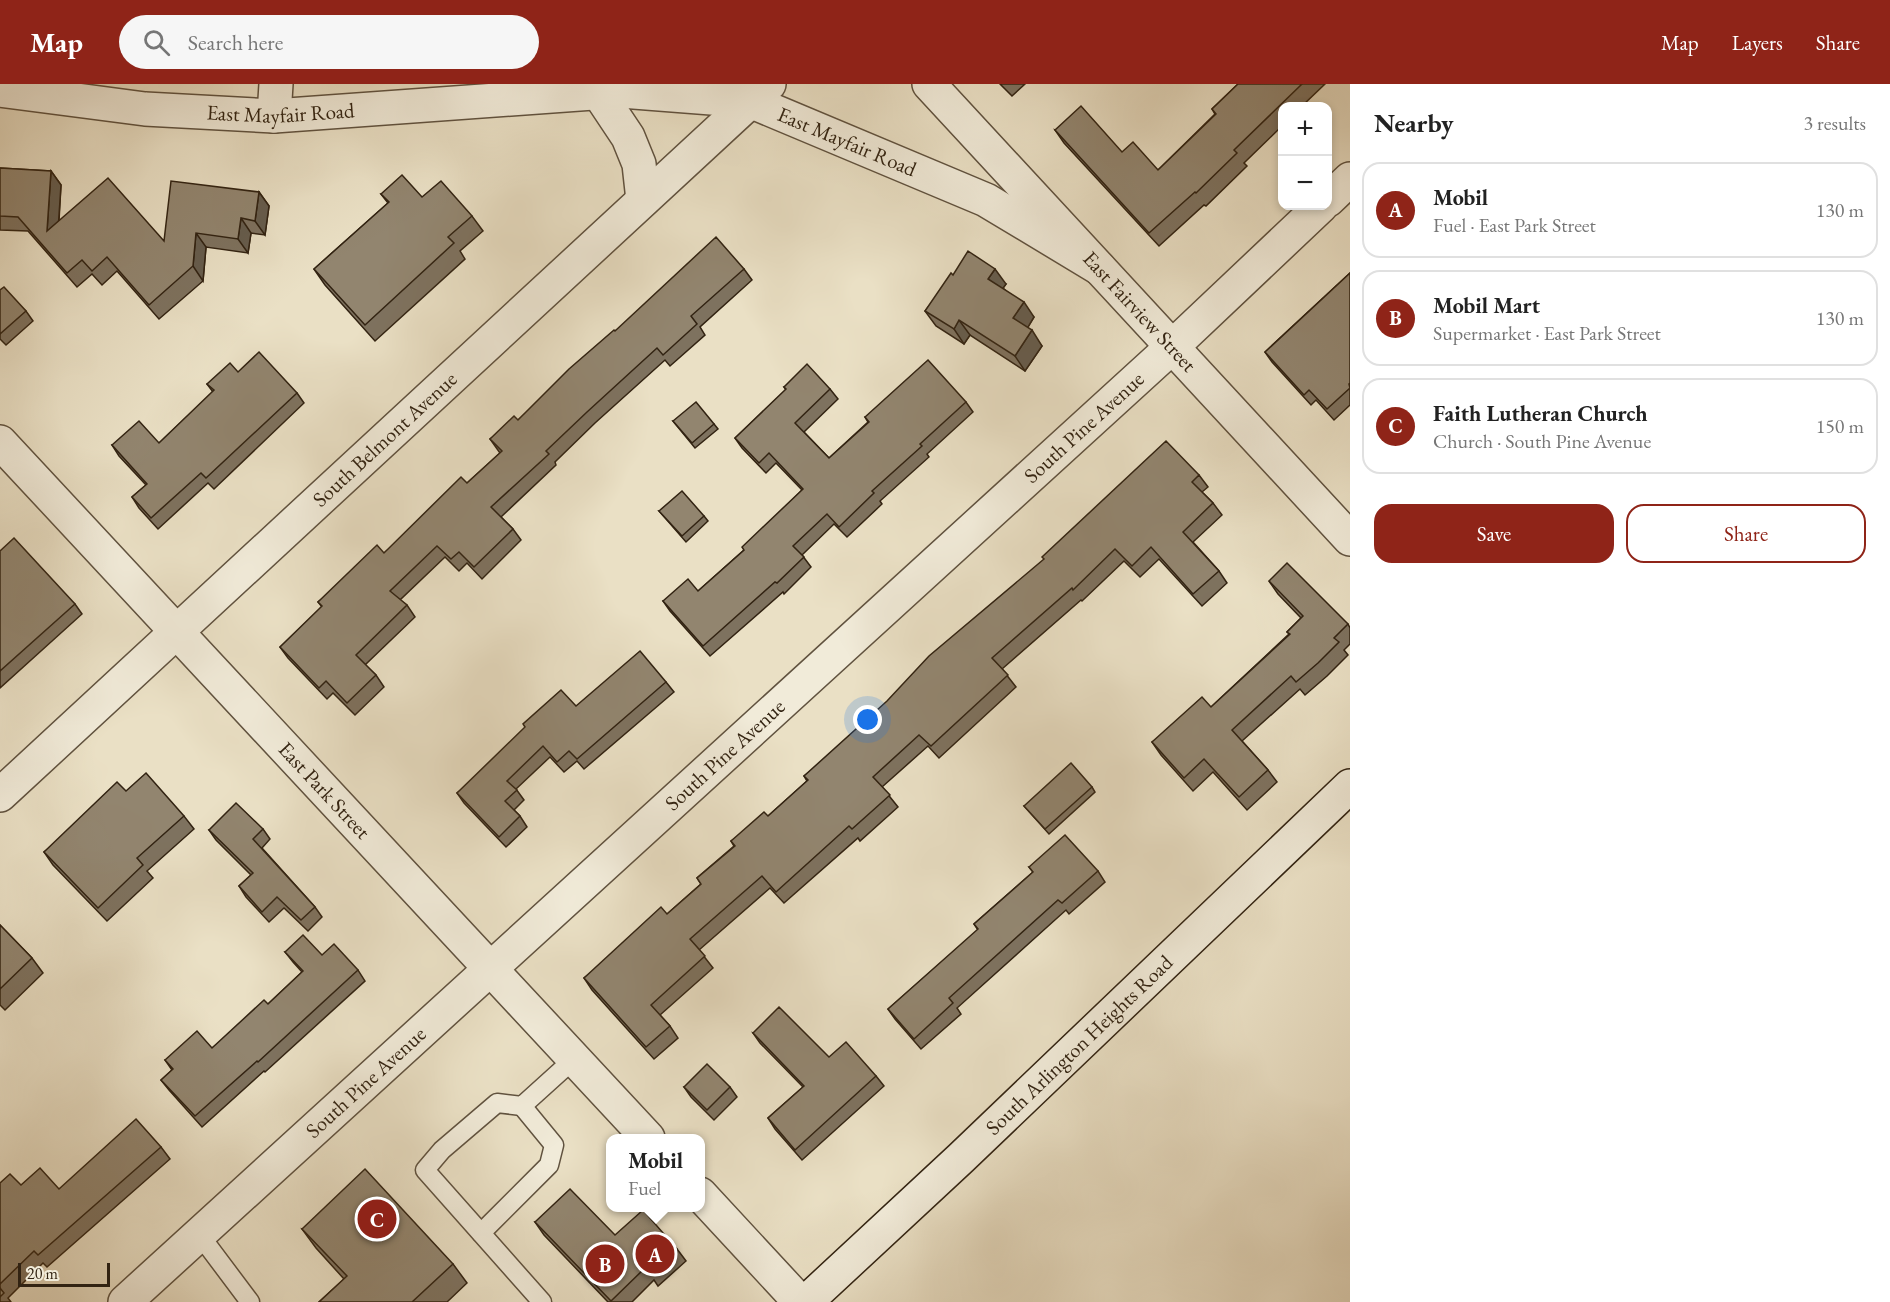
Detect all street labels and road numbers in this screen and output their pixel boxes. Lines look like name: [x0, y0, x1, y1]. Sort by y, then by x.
street label: East Mayfair Road: [206, 96, 356, 129]
street label: East Mayfair Road: [774, 100, 921, 183]
street label: East Fairview Street: [1077, 245, 1203, 378]
street label: South Belmont Avenue: [306, 365, 462, 512]
street label: South Pine Avenue: [1018, 365, 1149, 489]
street label: South Pine Avenue: [659, 693, 790, 816]
street label: East Park Street: [273, 736, 377, 845]
street label: South Arlington Heights Road: [979, 949, 1178, 1141]
street label: South Pine Avenue: [300, 1020, 431, 1144]

